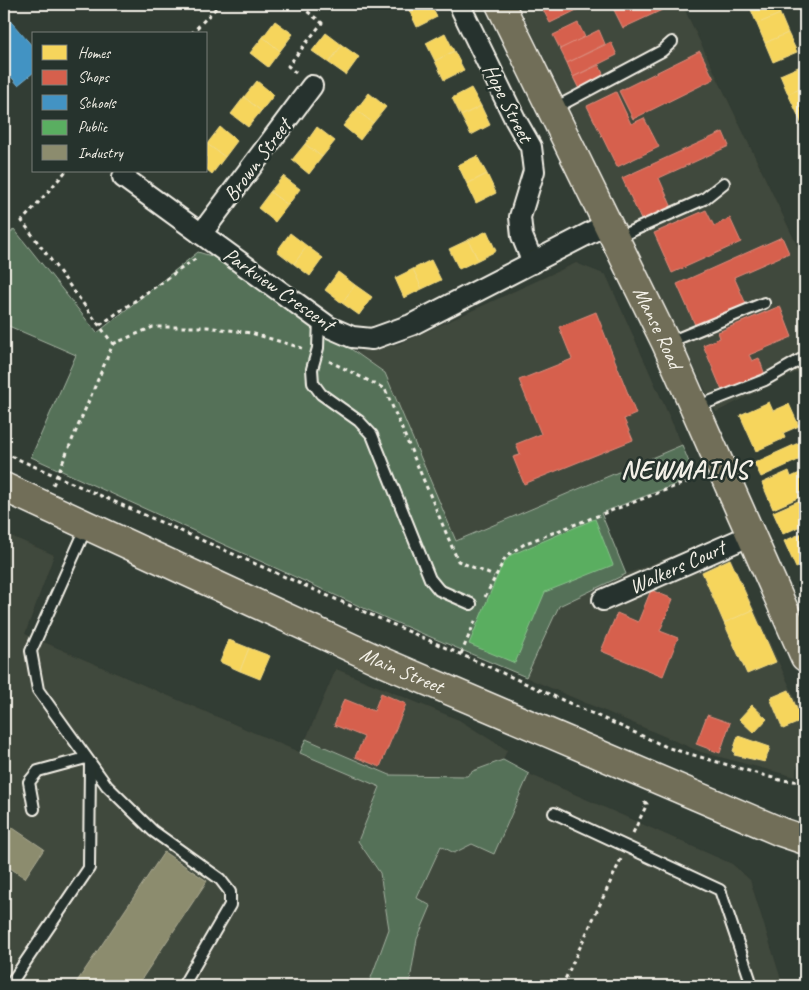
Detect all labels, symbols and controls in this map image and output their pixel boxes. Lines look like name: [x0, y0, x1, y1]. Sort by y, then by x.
legend: [32, 32, 208, 172]
text: Homes: [78, 44, 112, 63]
street label: Hope Street: [477, 59, 540, 148]
text: Shops: [78, 68, 111, 87]
text: Schools: [78, 94, 117, 113]
street label: Brown Street: [218, 111, 298, 206]
text: Public: [78, 118, 108, 137]
text: Industry: [78, 144, 125, 163]
street label: Parkview Crescent: [219, 241, 342, 338]
street label: Manse Road: [627, 282, 690, 375]
district label: NEWMAINS: [621, 453, 754, 486]
street label: Walkers Court: [625, 533, 732, 600]
street label: Main Street: [356, 641, 449, 700]

